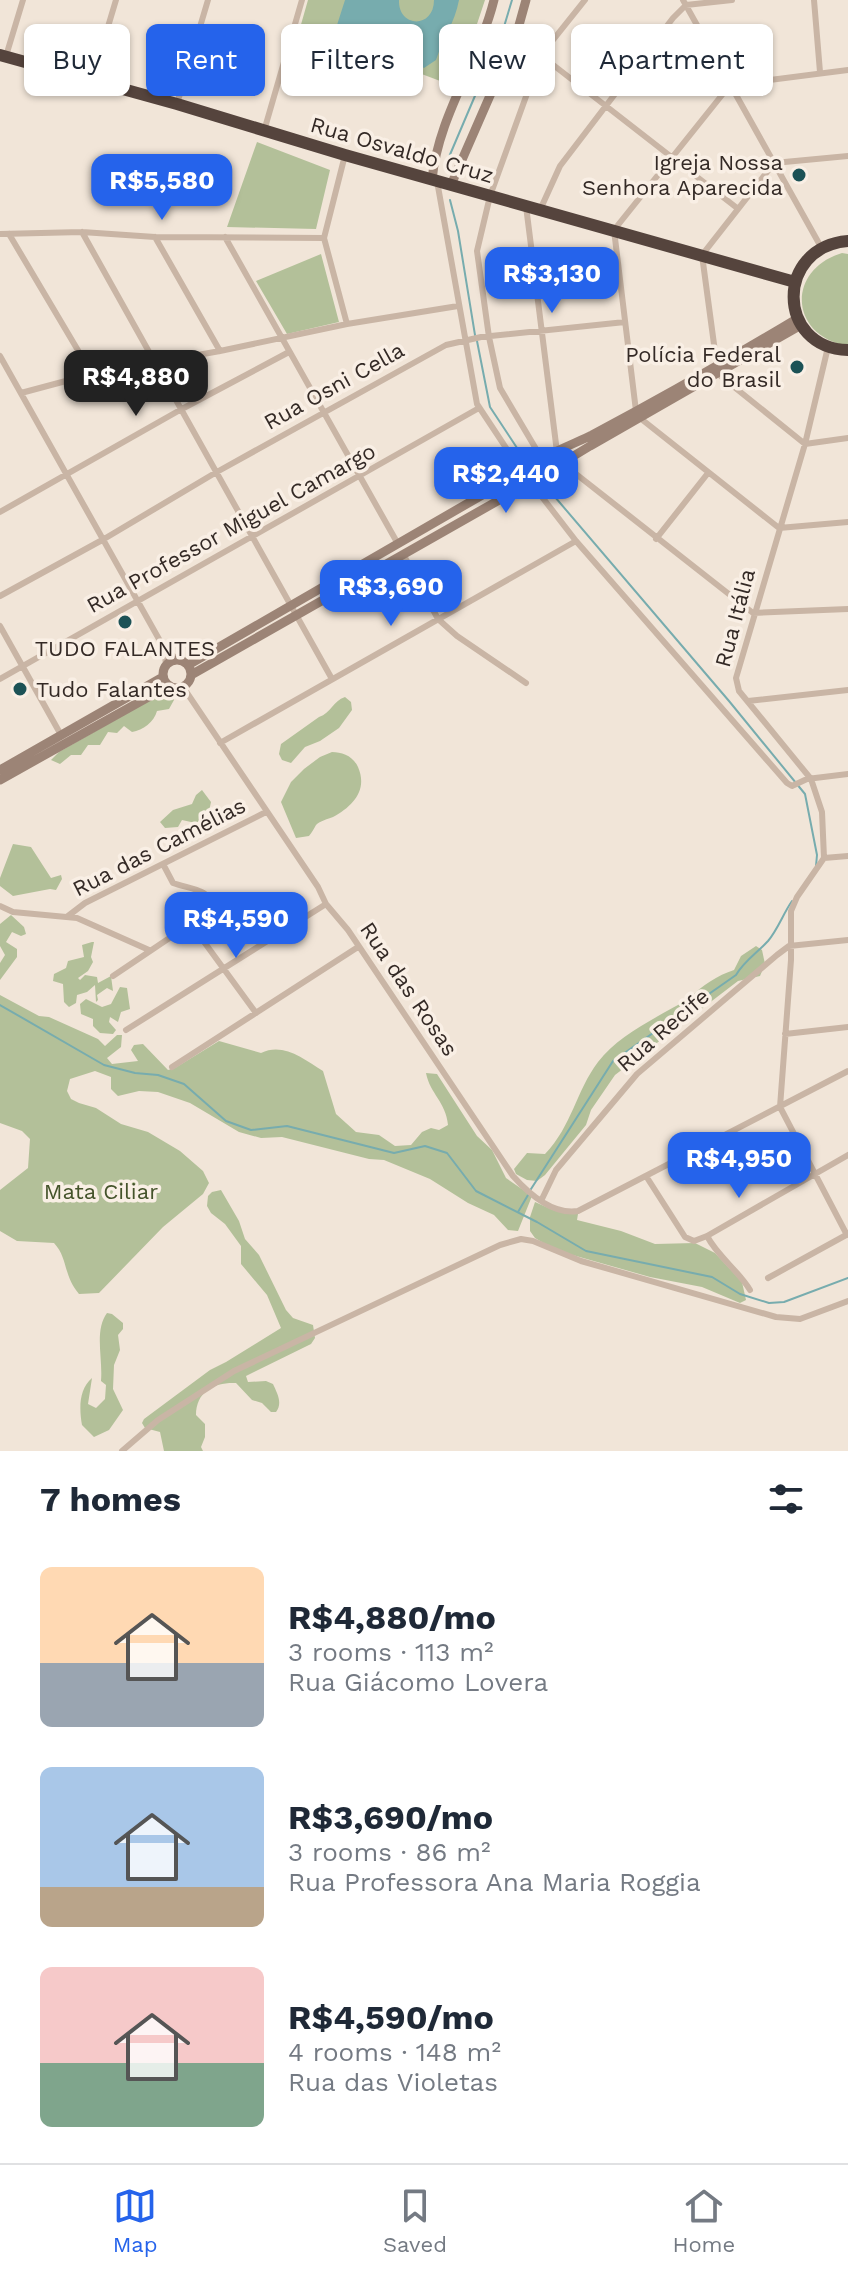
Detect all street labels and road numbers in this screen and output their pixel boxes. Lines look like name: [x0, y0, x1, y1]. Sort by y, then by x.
street label: Rua Osvaldo Cruz: [308, 112, 496, 188]
street label: Rua Osni Cella: [260, 337, 408, 435]
street label: Rua Professor Miguel Camargo: [82, 438, 380, 618]
street label: Rua Itália: [710, 566, 760, 670]
street label: Rua das Camélias: [68, 793, 250, 901]
street label: Rua das Rosas: [355, 917, 463, 1061]
street label: Rua Recife: [612, 983, 714, 1077]

